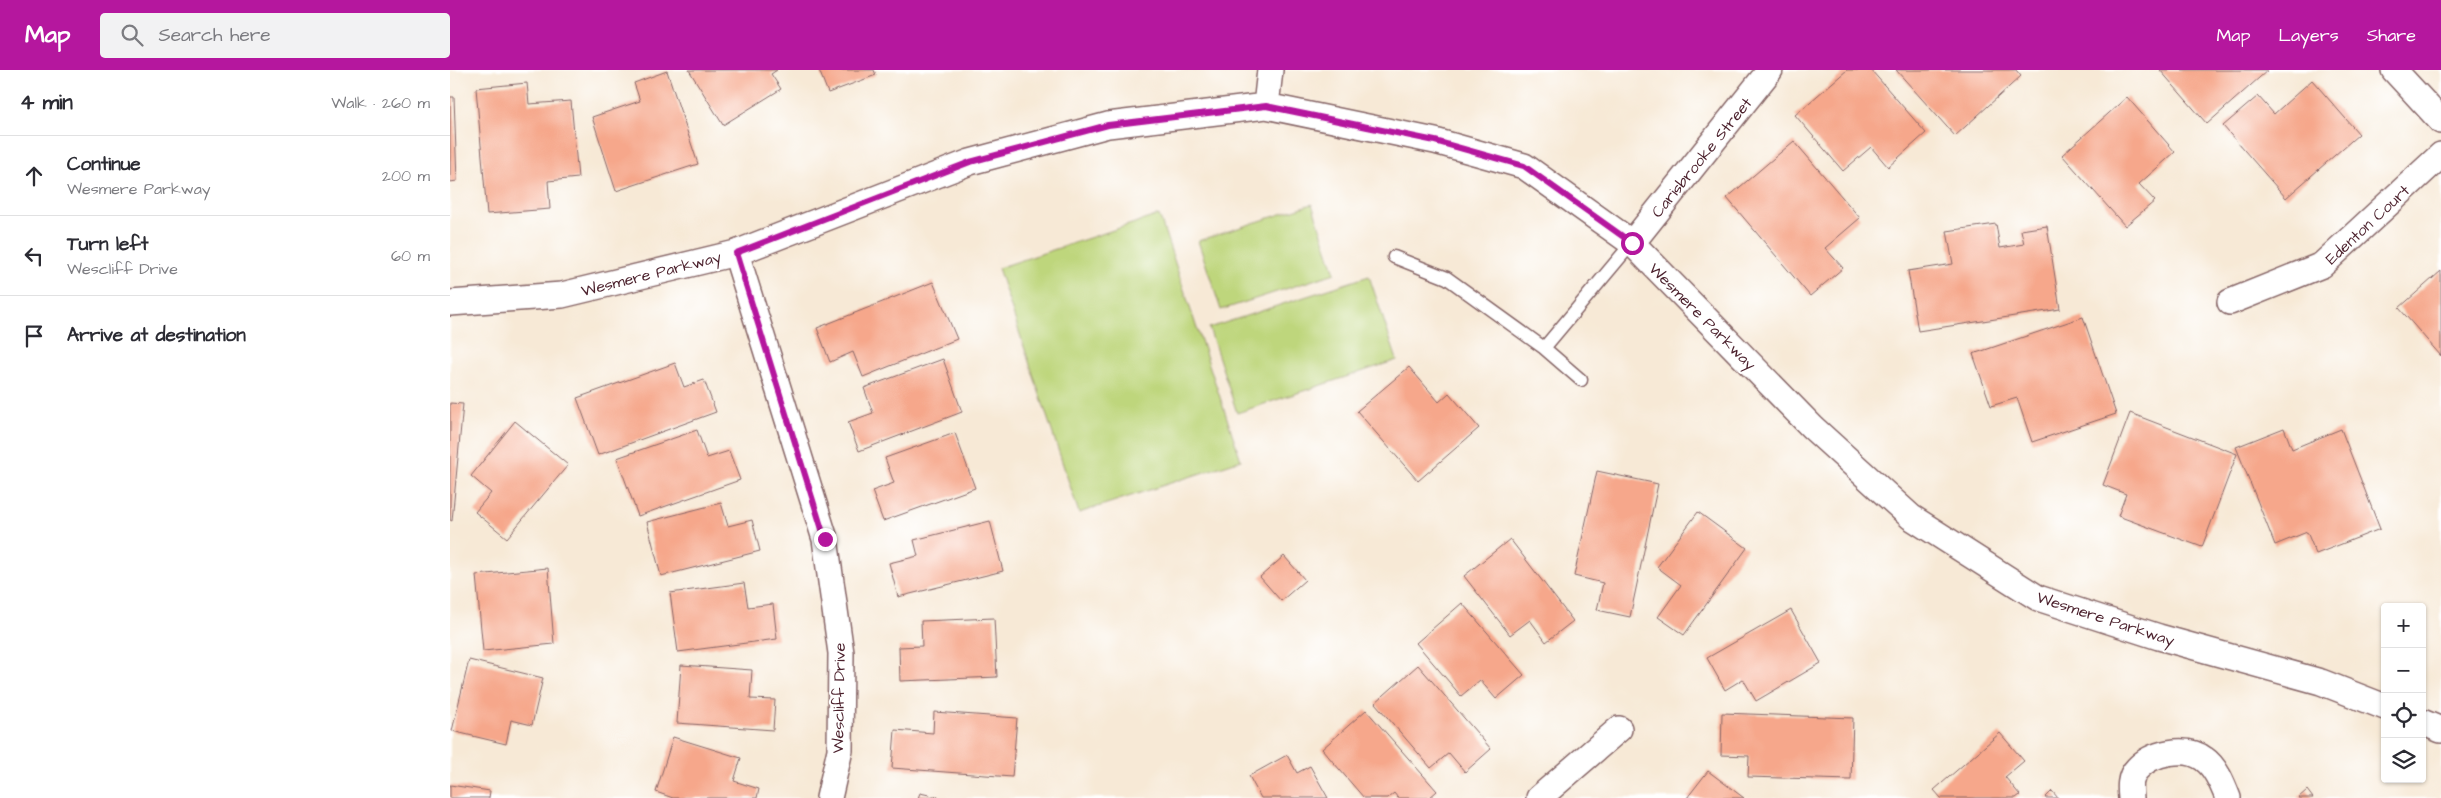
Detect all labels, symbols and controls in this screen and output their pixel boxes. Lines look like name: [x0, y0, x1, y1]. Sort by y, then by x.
search box: [100, 13, 450, 58]
text: Map: [25, 18, 70, 52]
icon: search: [118, 21, 146, 49]
text: Search here: [158, 22, 271, 49]
text: Map: [2216, 23, 2250, 48]
text: Layers: [2278, 23, 2339, 48]
text: Share: [2367, 23, 2416, 48]
text: 4 min: [20, 88, 73, 117]
text: Walk · 260 m: [331, 92, 430, 114]
street label: Carisbrooke Street: [1646, 92, 1757, 222]
text: Continue: [67, 151, 141, 178]
icon: ahead: [20, 162, 48, 190]
text: 200 m: [382, 165, 430, 187]
text: Wesmere Parkway: [67, 178, 211, 200]
street label: Edenton Court: [2321, 180, 2415, 270]
text: Turn left: [67, 231, 148, 258]
route start: [1621, 232, 1644, 255]
icon: left: [20, 242, 48, 270]
text: 60 m: [391, 245, 430, 267]
street label: Wesmere Parkway: [579, 246, 724, 303]
text: Wescliff Drive: [67, 258, 178, 280]
street label: Wesmere Parkway: [1643, 258, 1761, 376]
icon: arrive: [20, 322, 48, 350]
text: Arrive at destination: [67, 322, 246, 349]
route end: [814, 528, 837, 551]
street label: Wesmere Parkway: [2034, 586, 2178, 653]
map controls: [2381, 603, 2426, 783]
button: +: [2381, 603, 2426, 648]
street label: Wescliff Drive: [827, 642, 851, 754]
button: −: [2381, 648, 2426, 693]
button: locate: [2381, 693, 2426, 738]
button: layers: [2381, 738, 2426, 783]

